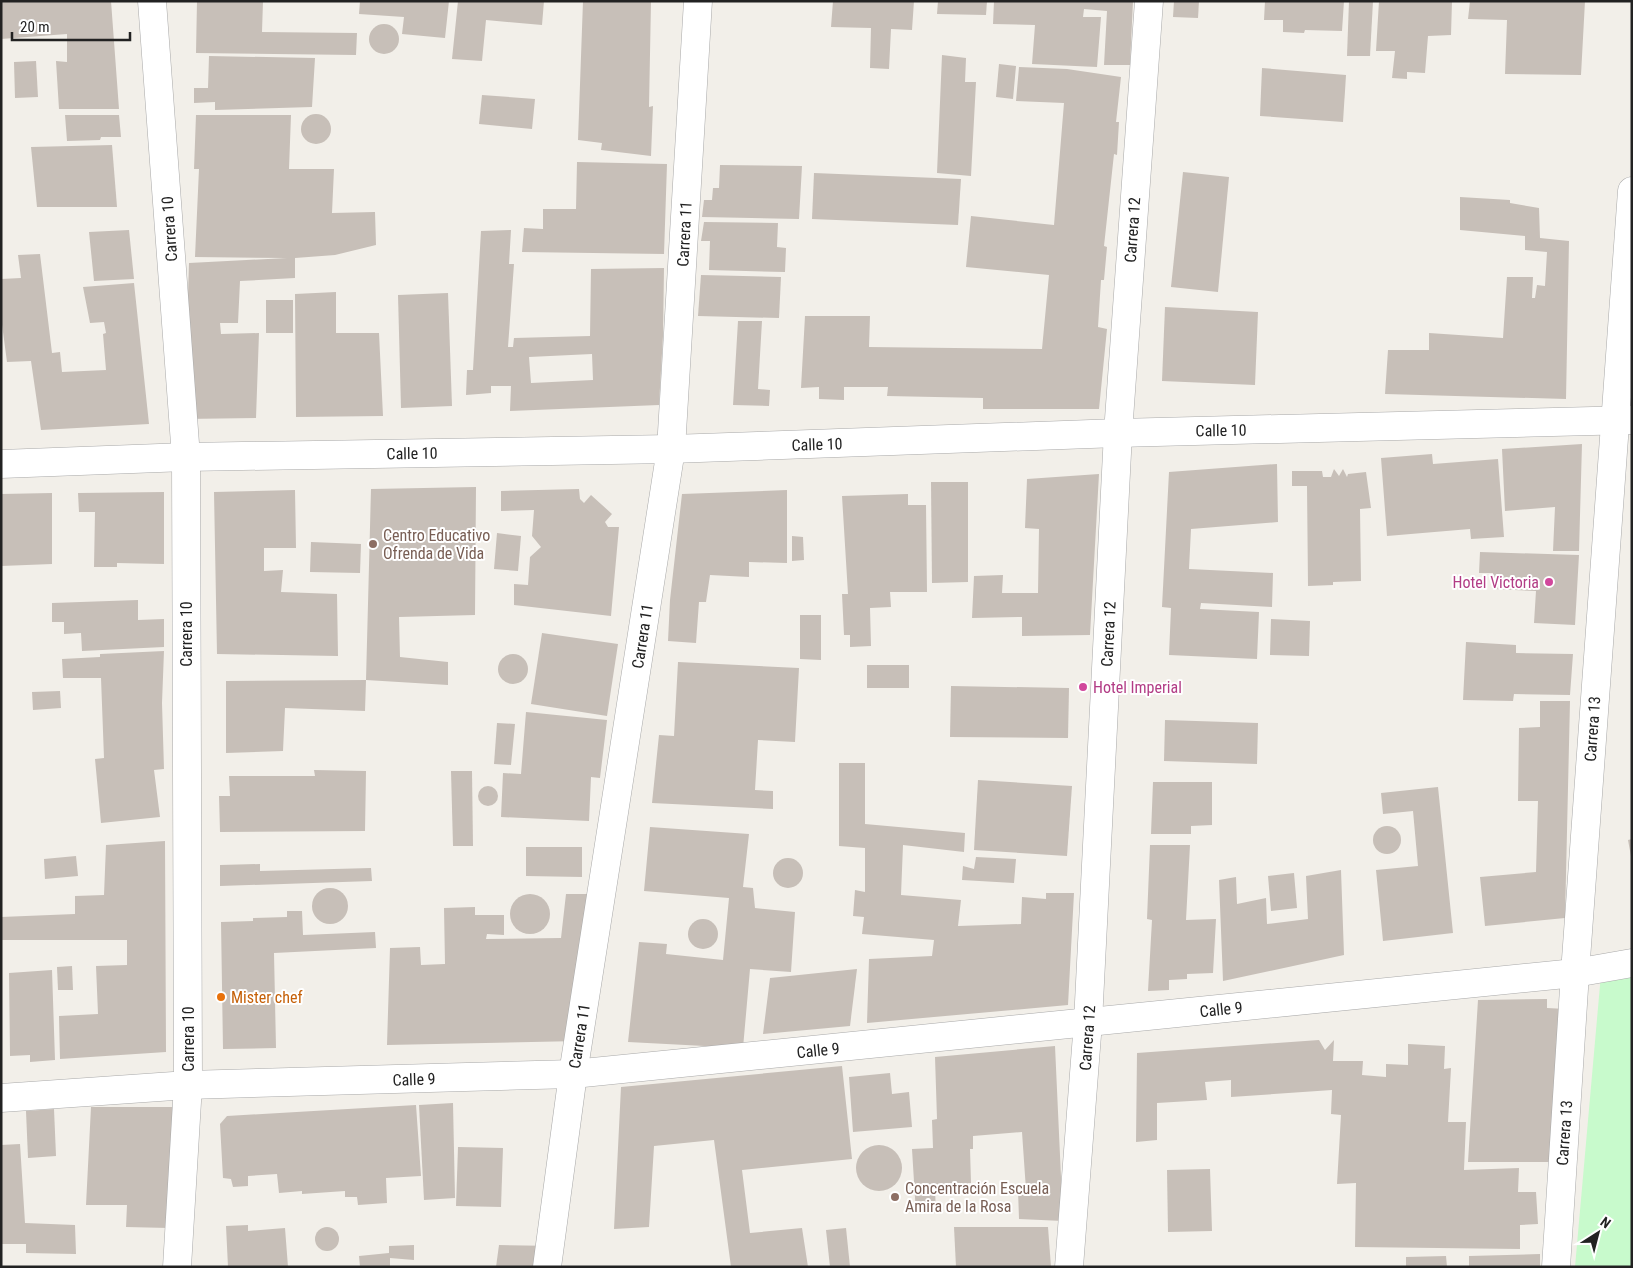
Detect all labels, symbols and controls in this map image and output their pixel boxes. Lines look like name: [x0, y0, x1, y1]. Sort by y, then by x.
scale bar: [12, 10, 130, 42]
text: 20 m: [20, 18, 50, 36]
street label: Carrera 10: [158, 196, 181, 262]
street label: Carrera 12: [1121, 197, 1144, 263]
street label: Carrera 11: [673, 201, 696, 267]
street label: Calle 10: [1195, 421, 1247, 440]
street label: Calle 10: [791, 434, 843, 455]
street label: Calle 10: [386, 444, 438, 463]
place label: Centro Educativo Ofrenda de Vida: [383, 526, 490, 563]
marker: Centro Educativo Ofrenda de Vida: [367, 538, 379, 550]
place label: Hotel Victoria: [1453, 573, 1539, 592]
marker: Hotel Victoria: [1543, 576, 1555, 588]
street label: Carrera 10: [177, 601, 196, 667]
street label: Carrera 12: [1097, 601, 1120, 667]
street label: Carrera 11: [628, 602, 657, 670]
place label: Hotel Imperial: [1093, 678, 1182, 697]
marker: Hotel Imperial: [1077, 681, 1089, 693]
street label: Carrera 13: [1581, 696, 1604, 762]
place label: Mister chef: [231, 988, 303, 1007]
marker: Mister chef: [215, 991, 227, 1003]
street label: Calle 9: [1199, 998, 1244, 1021]
street label: Carrera 11: [565, 1002, 594, 1070]
street label: Carrera 12: [1076, 1005, 1099, 1071]
street label: Carrera 10: [179, 1006, 198, 1072]
street label: Calle 9: [796, 1039, 841, 1062]
street label: Calle 9: [392, 1069, 436, 1090]
street label: Carrera 13: [1553, 1100, 1576, 1166]
place label: Concentración Escuela Amira de la Rosa: [905, 1179, 1049, 1216]
marker: Concentración Escuela Amira de la Rosa: [889, 1191, 901, 1203]
north arrow: [1573, 1208, 1623, 1258]
text: N: [1597, 1213, 1614, 1231]

